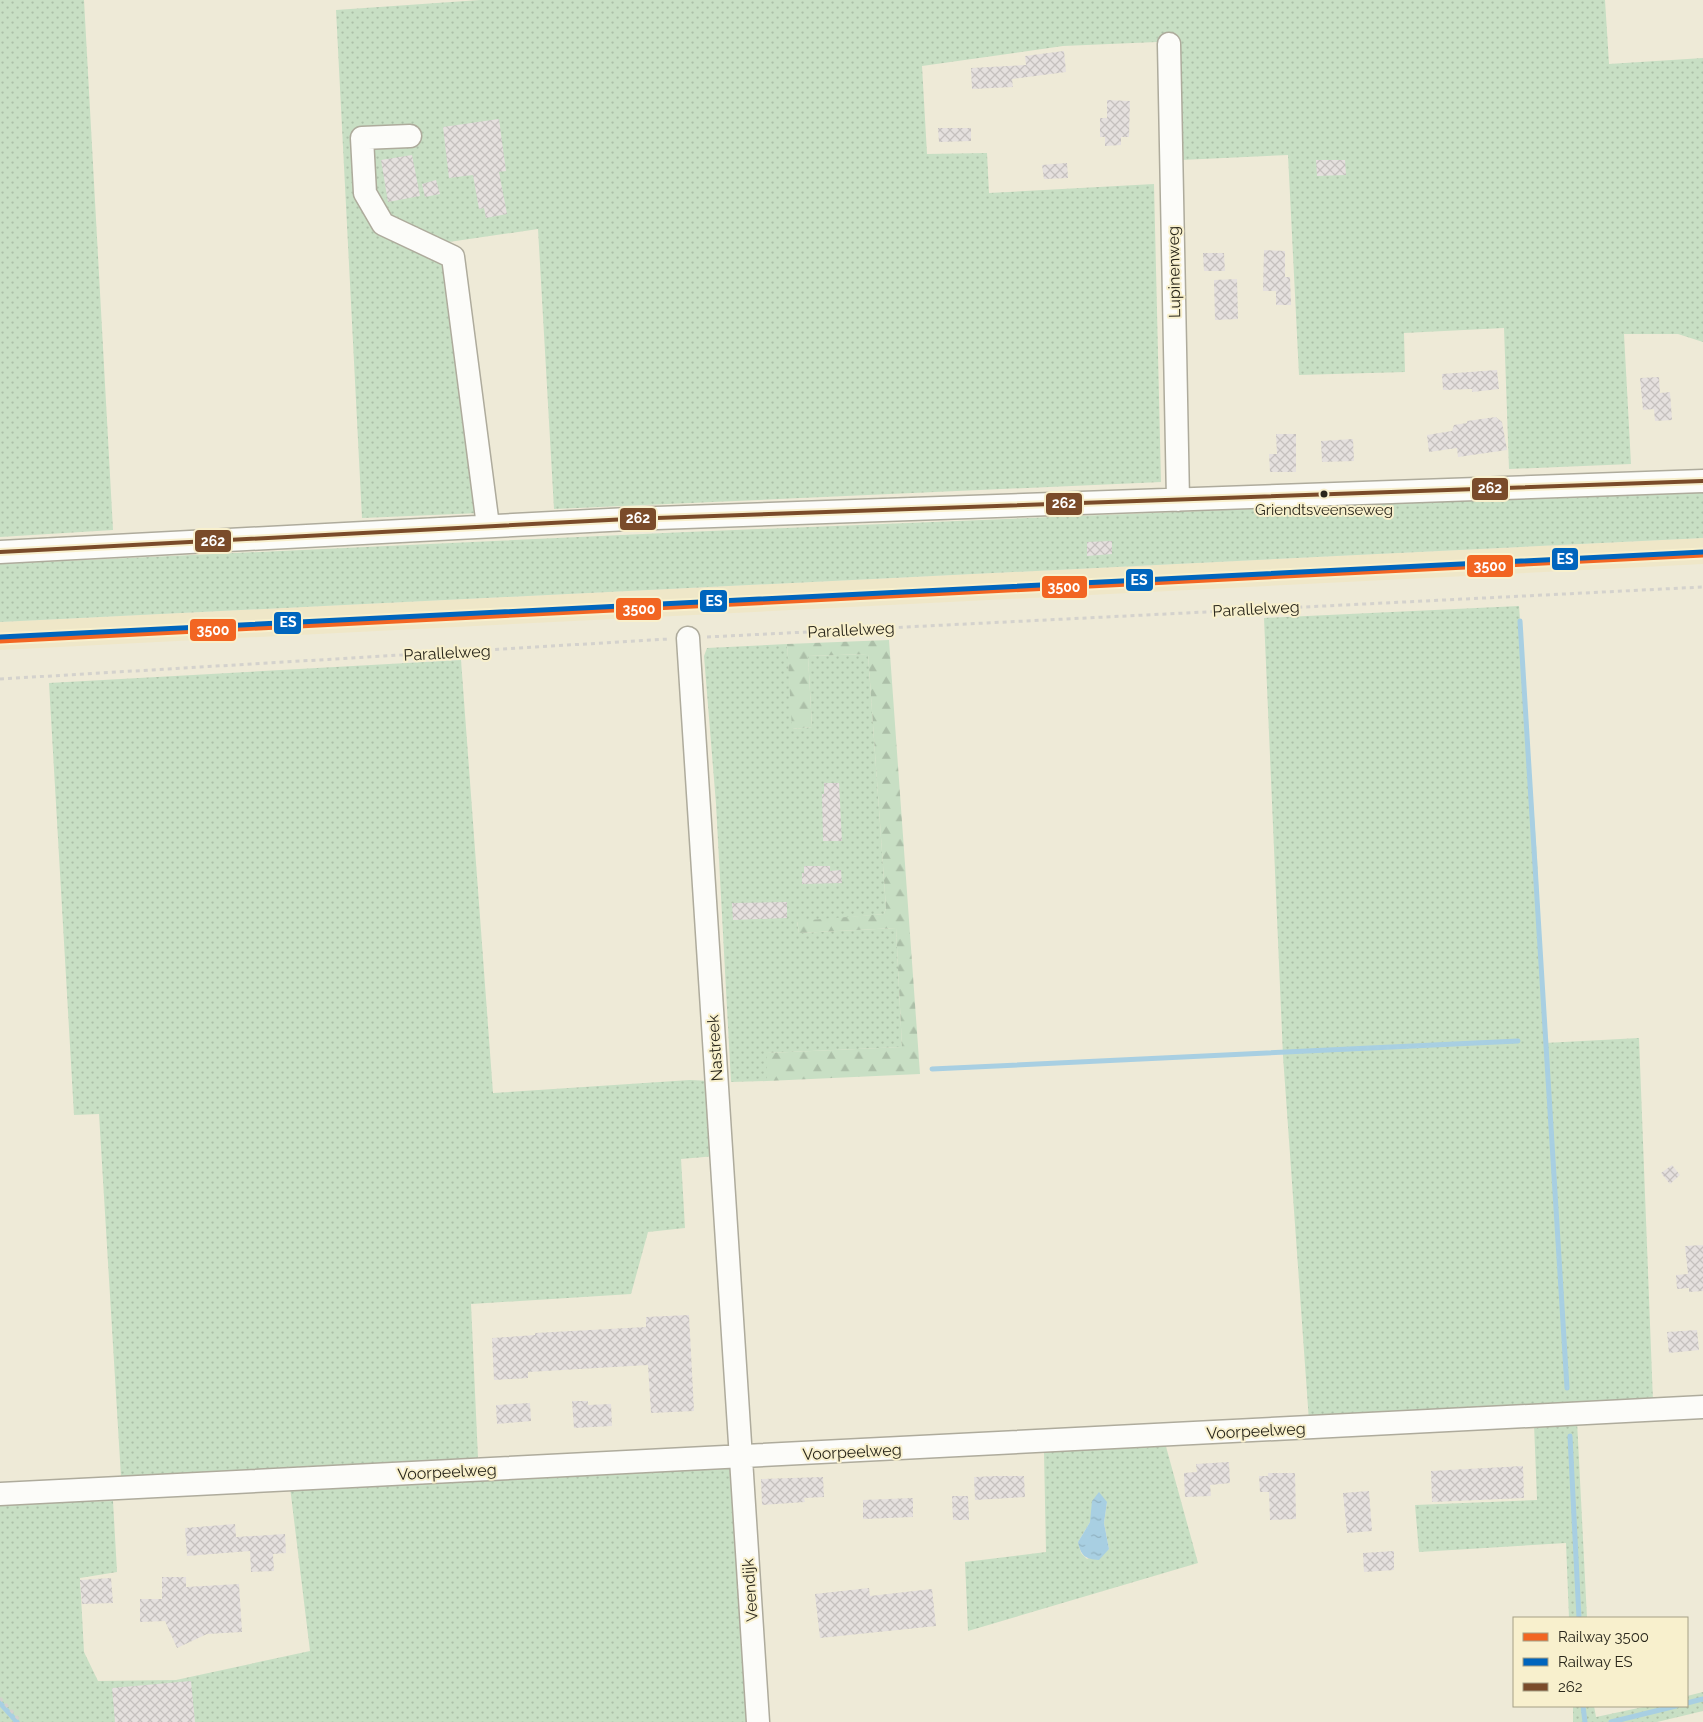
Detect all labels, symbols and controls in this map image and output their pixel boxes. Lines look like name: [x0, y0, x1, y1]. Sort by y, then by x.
street label: Lupinenweg: [1164, 226, 1184, 318]
line badge: 262: [1471, 477, 1509, 501]
text: 262: [1478, 480, 1502, 496]
marker: Griendtsveenseweg: [1319, 489, 1329, 499]
line badge: 262: [1045, 492, 1083, 516]
text: 262: [1052, 495, 1076, 511]
place label: Griendtsveenseweg: [1255, 501, 1393, 519]
line badge: 262: [619, 507, 657, 531]
text: 262: [626, 510, 650, 526]
line badge: 262: [194, 529, 232, 553]
text: 262: [201, 533, 225, 549]
line badge: ES: [1551, 547, 1579, 571]
text: ES: [1557, 551, 1574, 567]
line badge: 3500: [1466, 554, 1514, 578]
text: 3500: [1474, 558, 1506, 574]
line badge: ES: [1125, 568, 1154, 592]
text: ES: [1131, 572, 1148, 588]
line badge: 3500: [1041, 575, 1088, 599]
text: 3500: [1048, 579, 1080, 595]
line badge: ES: [699, 589, 728, 613]
text: ES: [706, 593, 723, 609]
line badge: 3500: [615, 597, 662, 621]
street label: Parallelweg: [1212, 597, 1300, 621]
text: 3500: [623, 601, 655, 617]
line badge: ES: [273, 611, 302, 635]
text: ES: [280, 614, 297, 630]
line badge: 3500: [189, 618, 237, 642]
street label: Parallelweg: [807, 618, 895, 642]
text: 3500: [197, 622, 229, 638]
street label: Parallelweg: [403, 641, 491, 665]
street label: Nastreek: [703, 1014, 727, 1082]
street label: Voorpeelweg: [1206, 1419, 1306, 1443]
street label: Voorpeelweg: [802, 1440, 902, 1464]
street label: Voorpeelweg: [397, 1460, 497, 1484]
street label: Veendijk: [738, 1557, 762, 1622]
legend: [1513, 1617, 1688, 1707]
text: Railway 3500: [1558, 1628, 1649, 1646]
text: Railway ES: [1558, 1653, 1633, 1671]
text: 262: [1558, 1678, 1583, 1696]

